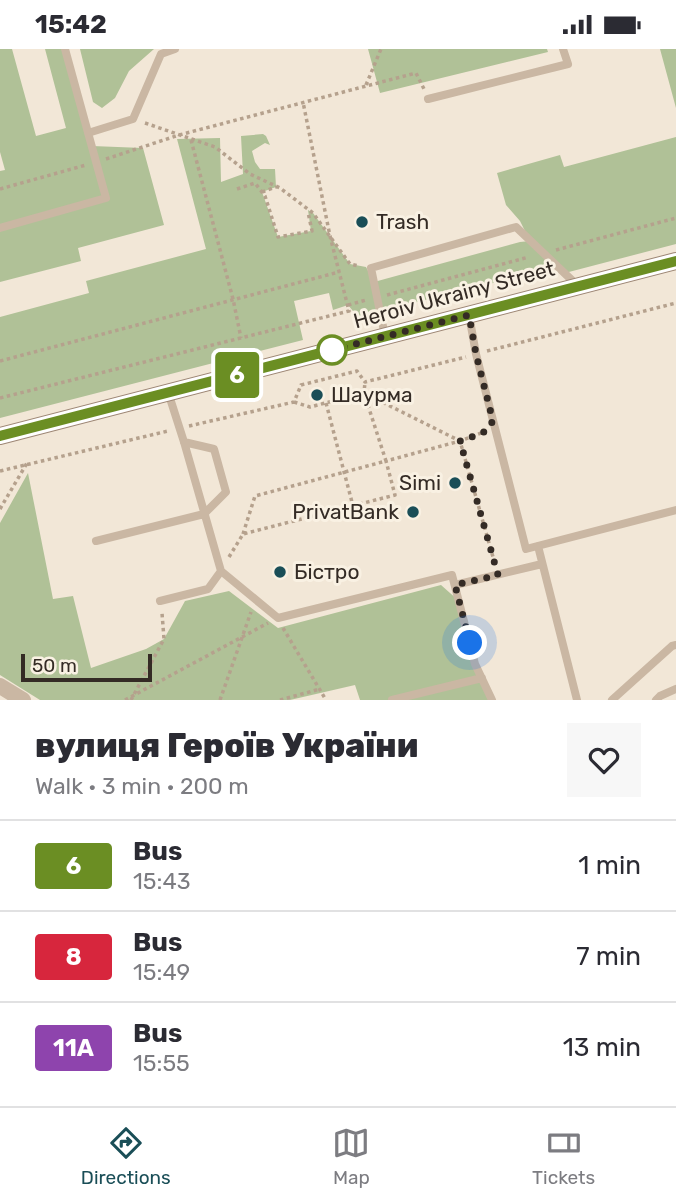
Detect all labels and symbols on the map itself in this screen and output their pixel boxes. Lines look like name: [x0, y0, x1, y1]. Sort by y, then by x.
place label: Trash: [376, 209, 429, 234]
marker: Trash: [354, 214, 370, 230]
street label: Heroiv Ukrainy Street: [351, 256, 557, 333]
unlabelled marker: [317, 335, 347, 365]
line badge: 6: [214, 352, 260, 398]
place label: Шаурма: [331, 382, 413, 407]
marker: Шаурма: [309, 387, 325, 403]
place label: Simi: [399, 470, 441, 495]
marker: Simi: [447, 475, 463, 491]
place label: PrivatBank: [292, 499, 399, 524]
marker: PrivatBank: [405, 504, 421, 520]
place label: Бістро: [294, 559, 359, 584]
marker: Бістро: [272, 564, 288, 580]
your location: [452, 625, 487, 660]
scale bar: [21, 651, 152, 683]

